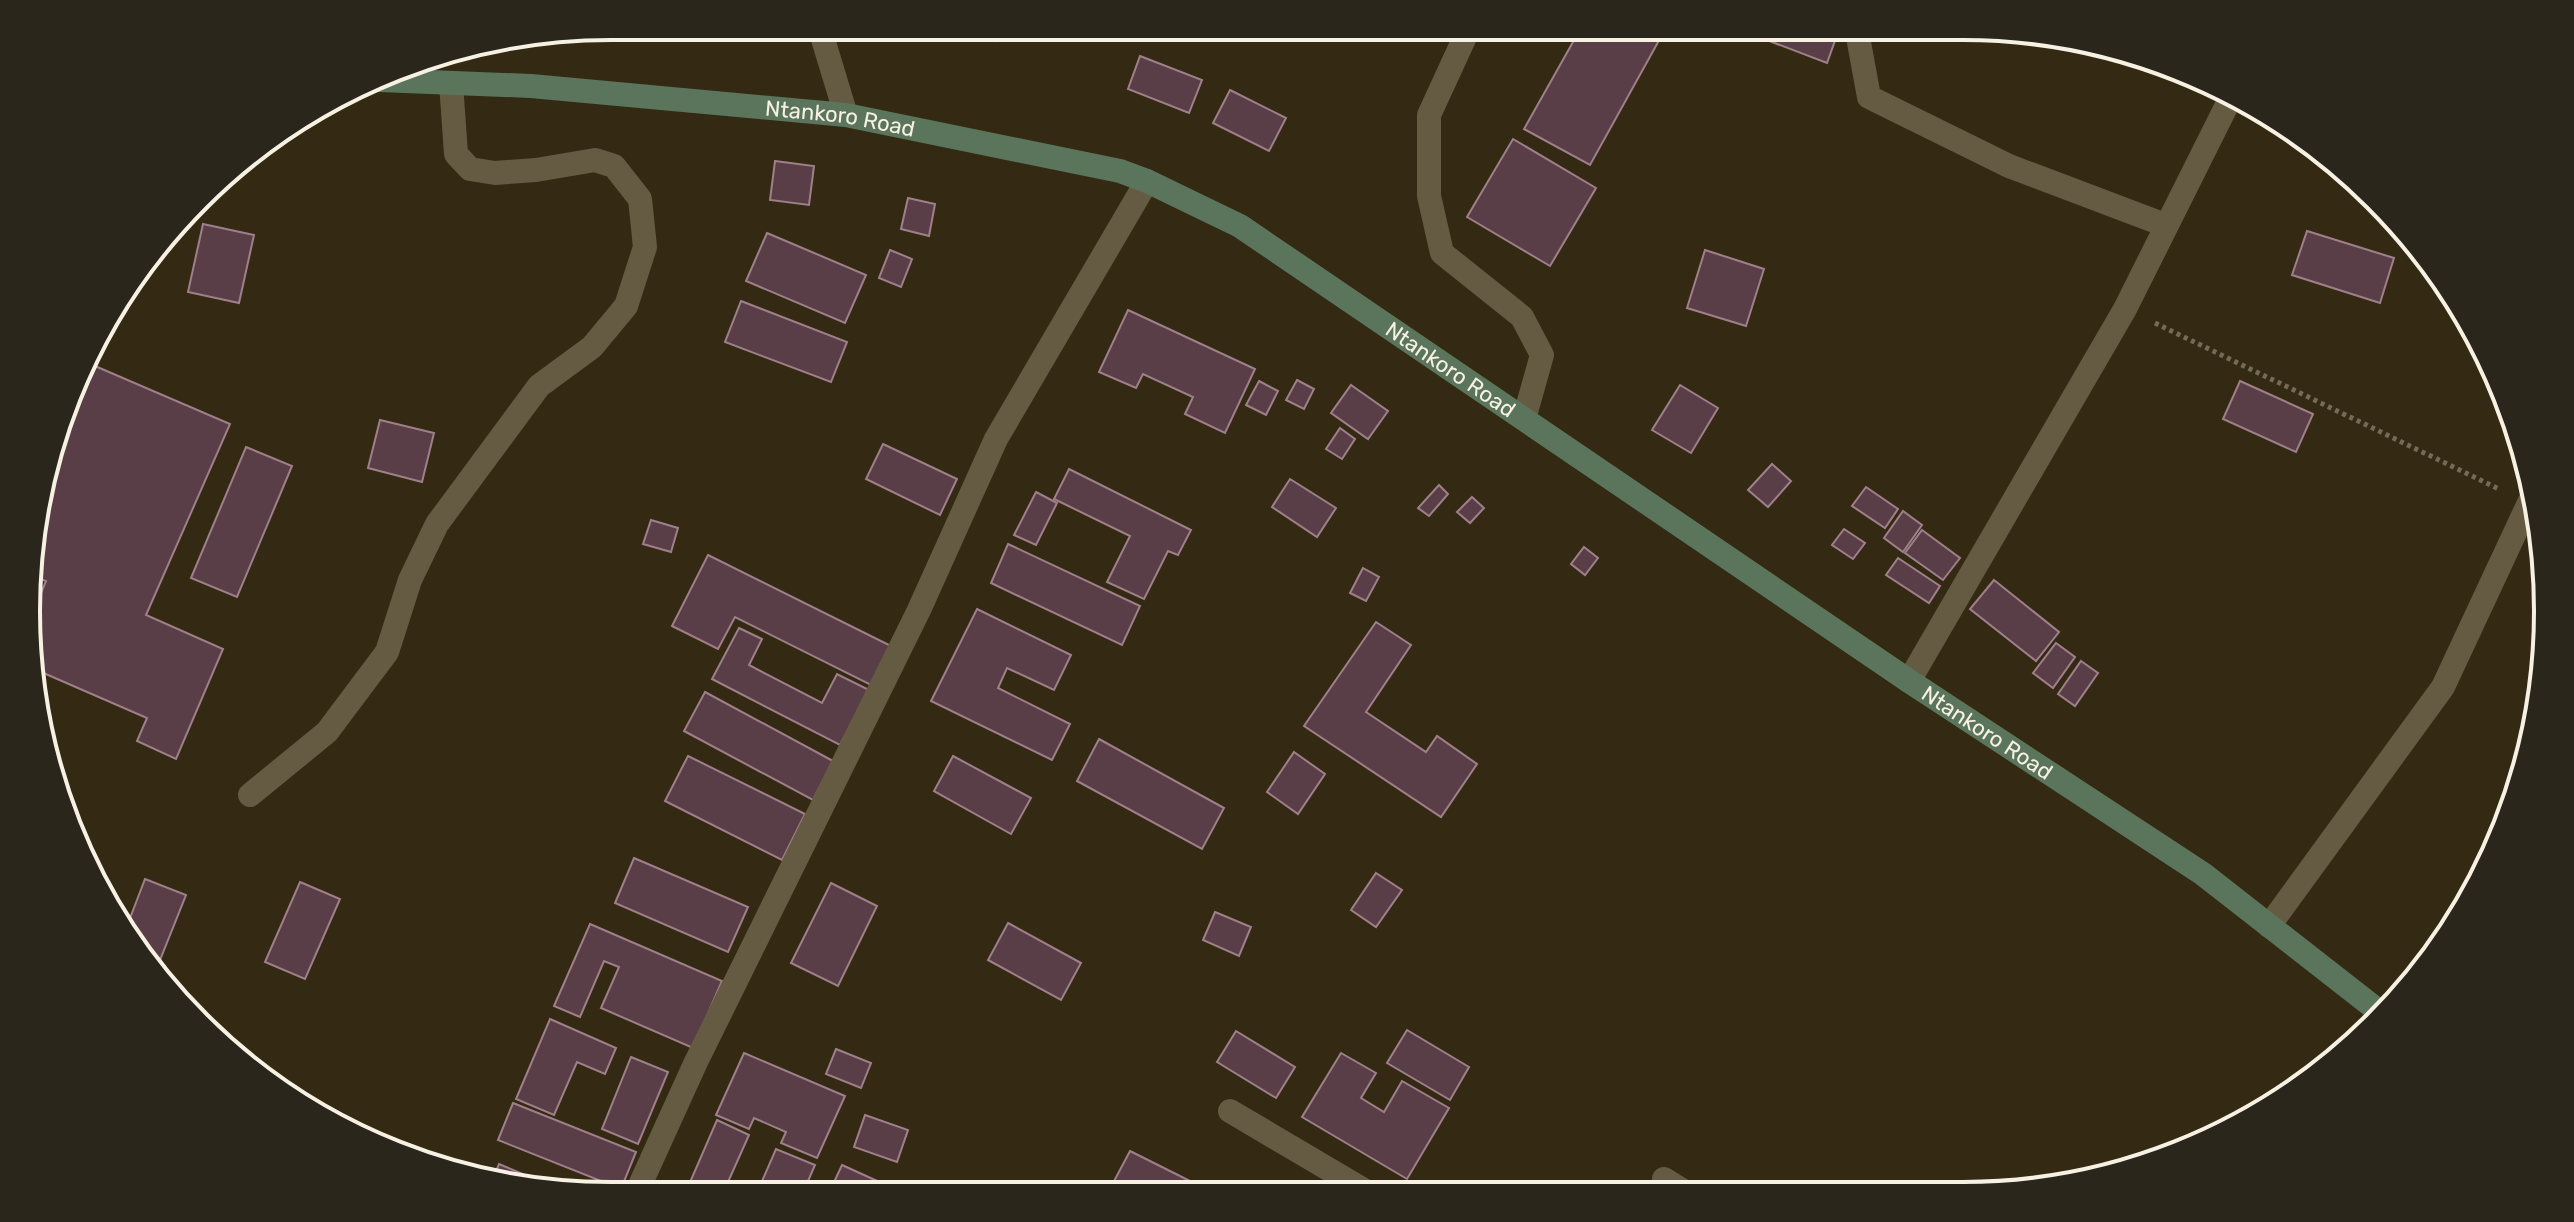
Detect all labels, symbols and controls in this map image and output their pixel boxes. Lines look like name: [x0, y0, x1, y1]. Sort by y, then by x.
street label: Ntankoro Road: [764, 94, 917, 142]
street label: Ntankoro Road: [1381, 316, 1521, 423]
street label: Ntankoro Road: [1917, 680, 2058, 785]

